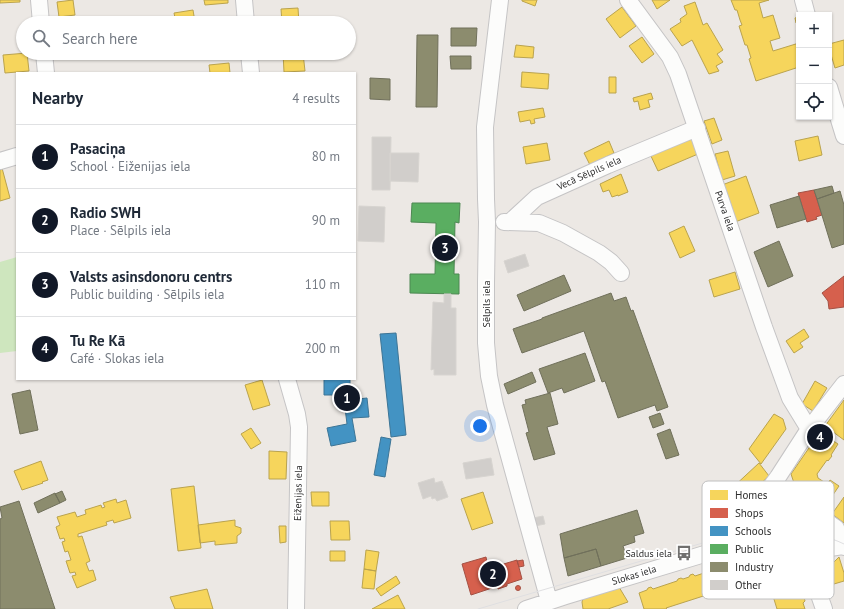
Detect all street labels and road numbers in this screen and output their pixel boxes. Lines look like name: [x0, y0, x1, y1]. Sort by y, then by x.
street label: Vecā Sēlpils iela: [554, 153, 623, 193]
street label: Purva iela: [712, 189, 738, 233]
street label: Sēlpils iela: [480, 281, 493, 327]
street label: Eiženijas iela: [291, 465, 305, 521]
street label: Slokas iela: [610, 562, 658, 588]

